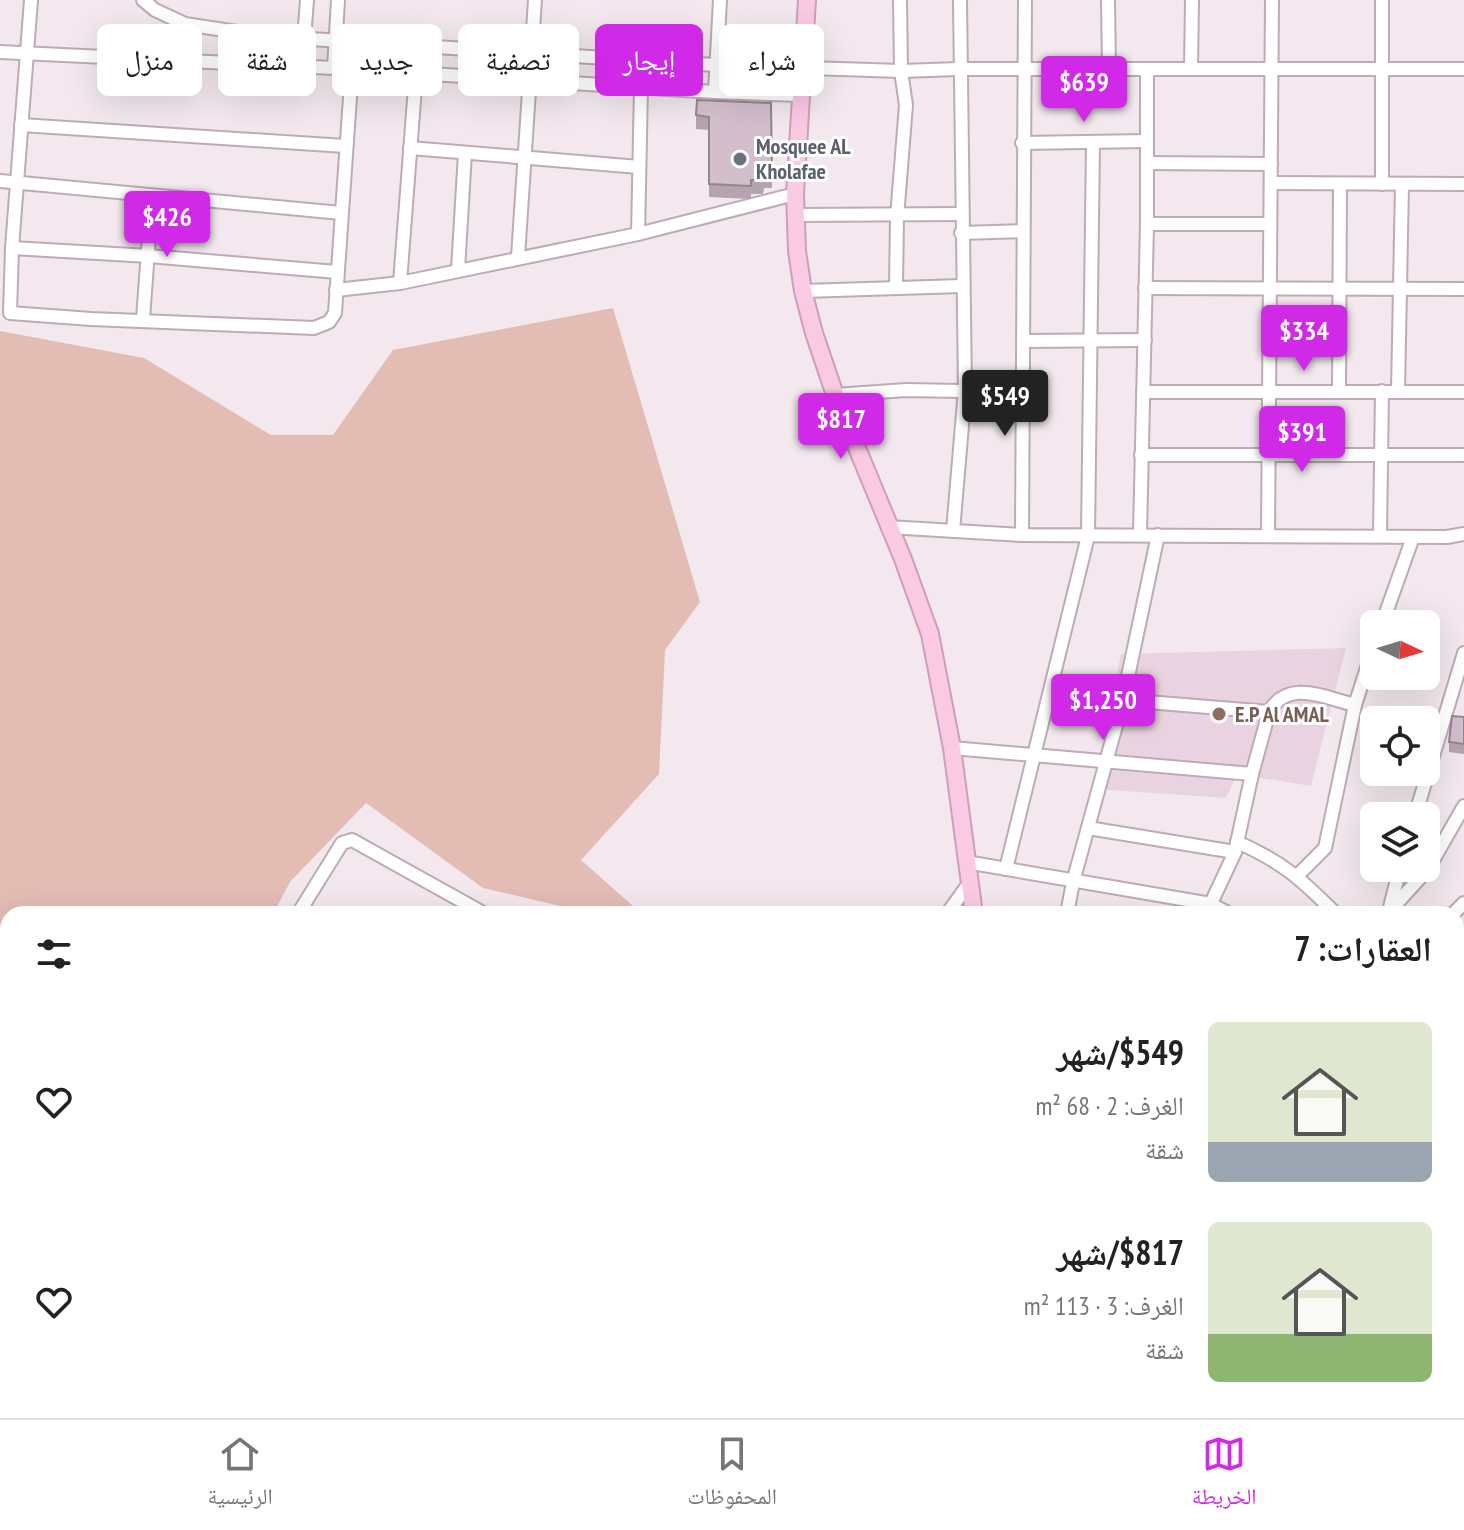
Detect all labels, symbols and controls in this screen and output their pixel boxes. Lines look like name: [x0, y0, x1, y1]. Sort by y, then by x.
chip: منزل: [97, 24, 202, 96]
chip: شقة: [218, 24, 316, 96]
chip: جديد: [332, 24, 442, 96]
chip: تصفية: [458, 24, 579, 96]
chip: إيجار: [595, 24, 703, 96]
chip: شراء: [719, 24, 824, 96]
pin: $639: [1037, 56, 1131, 124]
text: $639: [1059, 65, 1109, 98]
place label: Mosquee AL Kholafae: [756, 132, 851, 185]
marker: Mosquee AL Kholafae: [731, 150, 749, 168]
pin: $426: [120, 191, 214, 259]
text: $426: [142, 200, 192, 233]
pin: $334: [1257, 305, 1351, 373]
text: $334: [1279, 314, 1329, 347]
pin: $549: [958, 370, 1052, 438]
text: $549: [980, 379, 1030, 412]
pin: $817: [794, 393, 888, 461]
text: $817: [816, 402, 866, 435]
pin: $391: [1255, 406, 1349, 474]
text: $391: [1277, 415, 1327, 448]
north arrow: [1360, 610, 1440, 690]
map controls: [1360, 610, 1440, 882]
pin: $1,250: [1038, 674, 1168, 742]
text: $1,250: [1069, 683, 1137, 716]
place label: E.P Al AMAL: [1235, 700, 1329, 728]
marker: E.P Al AMAL: [1210, 705, 1228, 723]
button: locate: [1360, 706, 1440, 786]
button: layers: [1360, 802, 1440, 882]
text: العقارات: 7: [1294, 926, 1432, 970]
icon: filters: [32, 932, 76, 976]
text: $549/شهر: [1056, 1030, 1184, 1074]
icon: home: [1272, 1054, 1368, 1150]
icon: heart: [32, 1080, 76, 1124]
text: الغرف: 2 · 68 m²: [1035, 1089, 1184, 1122]
text: شقة: [1145, 1133, 1184, 1166]
text: $817/شهر: [1056, 1230, 1184, 1274]
icon: home: [1272, 1254, 1368, 1350]
icon: heart: [32, 1280, 76, 1324]
text: الغرف: 3 · 113 m²: [1024, 1289, 1184, 1322]
text: شقة: [1145, 1333, 1184, 1366]
tab: الرئيسية: [207, 1432, 273, 1518]
tab: المحفوظات: [687, 1432, 777, 1518]
tab: الخريطة: [1192, 1432, 1257, 1518]

